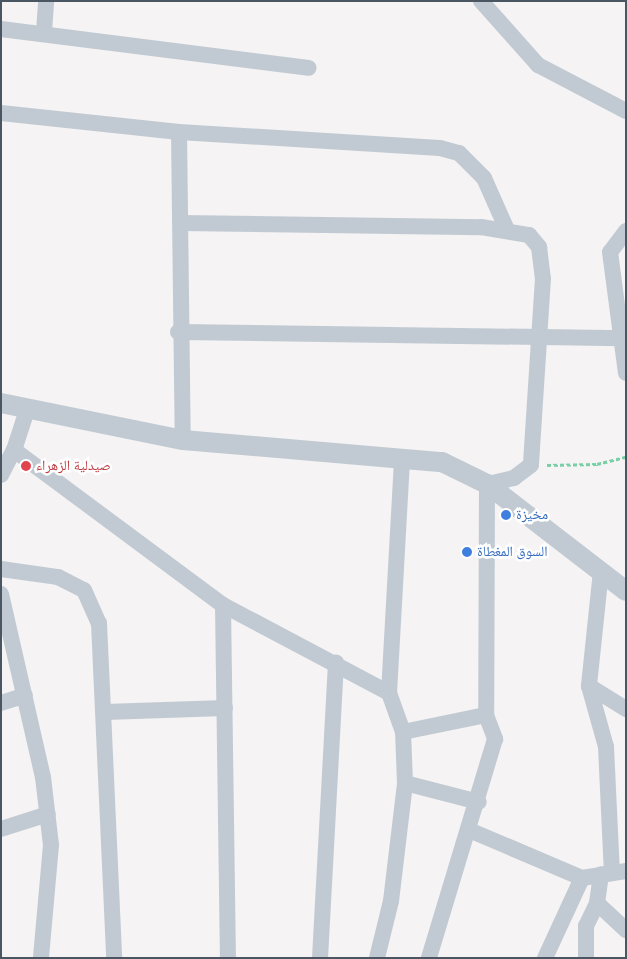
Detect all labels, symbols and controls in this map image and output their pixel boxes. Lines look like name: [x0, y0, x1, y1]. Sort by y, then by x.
place label: صيدلية الزهراء: [36, 458, 111, 474]
marker: صيدلية الزهراء: [20, 460, 32, 472]
place label: مخيزة: [516, 507, 548, 523]
marker: مخيزة: [500, 509, 512, 521]
place label: السوق المغطاة: [477, 544, 548, 560]
marker: السوق المغطاة: [461, 546, 473, 558]

